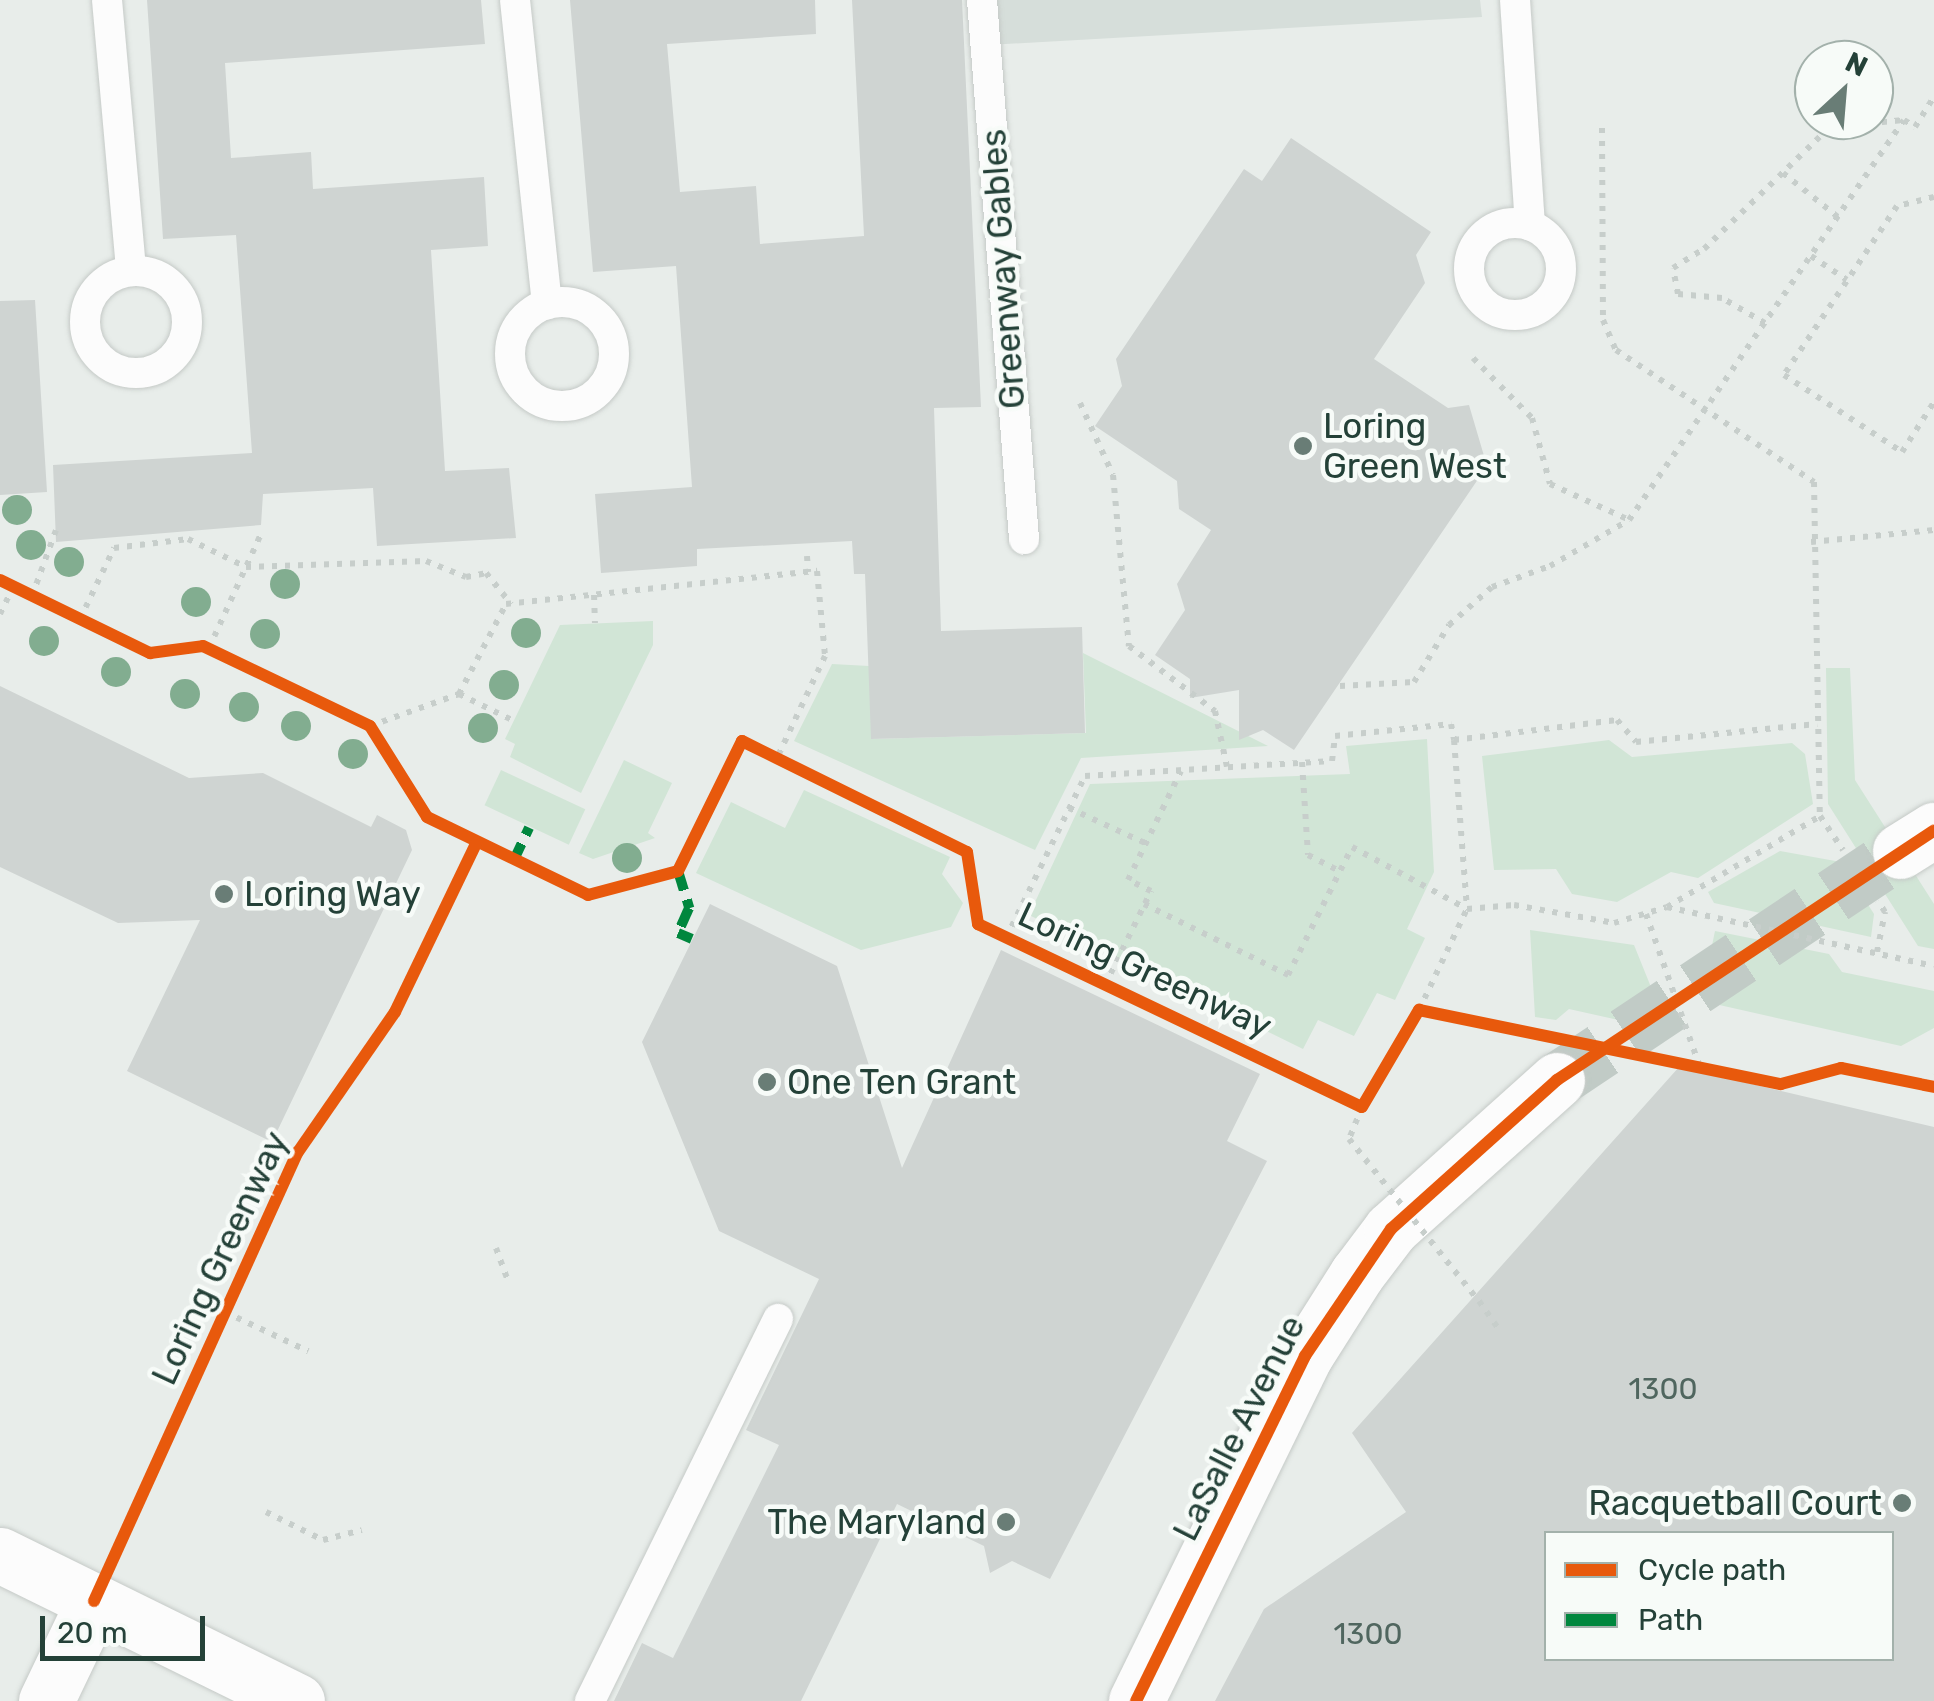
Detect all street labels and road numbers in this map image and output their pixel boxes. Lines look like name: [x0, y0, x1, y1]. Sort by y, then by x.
street label: Greenway Gables: [972, 127, 1034, 411]
street label: Loring Greenway: [1012, 893, 1278, 1047]
street label: Loring Greenway: [143, 1125, 297, 1391]
street label: LaSalle Avenue: [1164, 1308, 1314, 1548]

